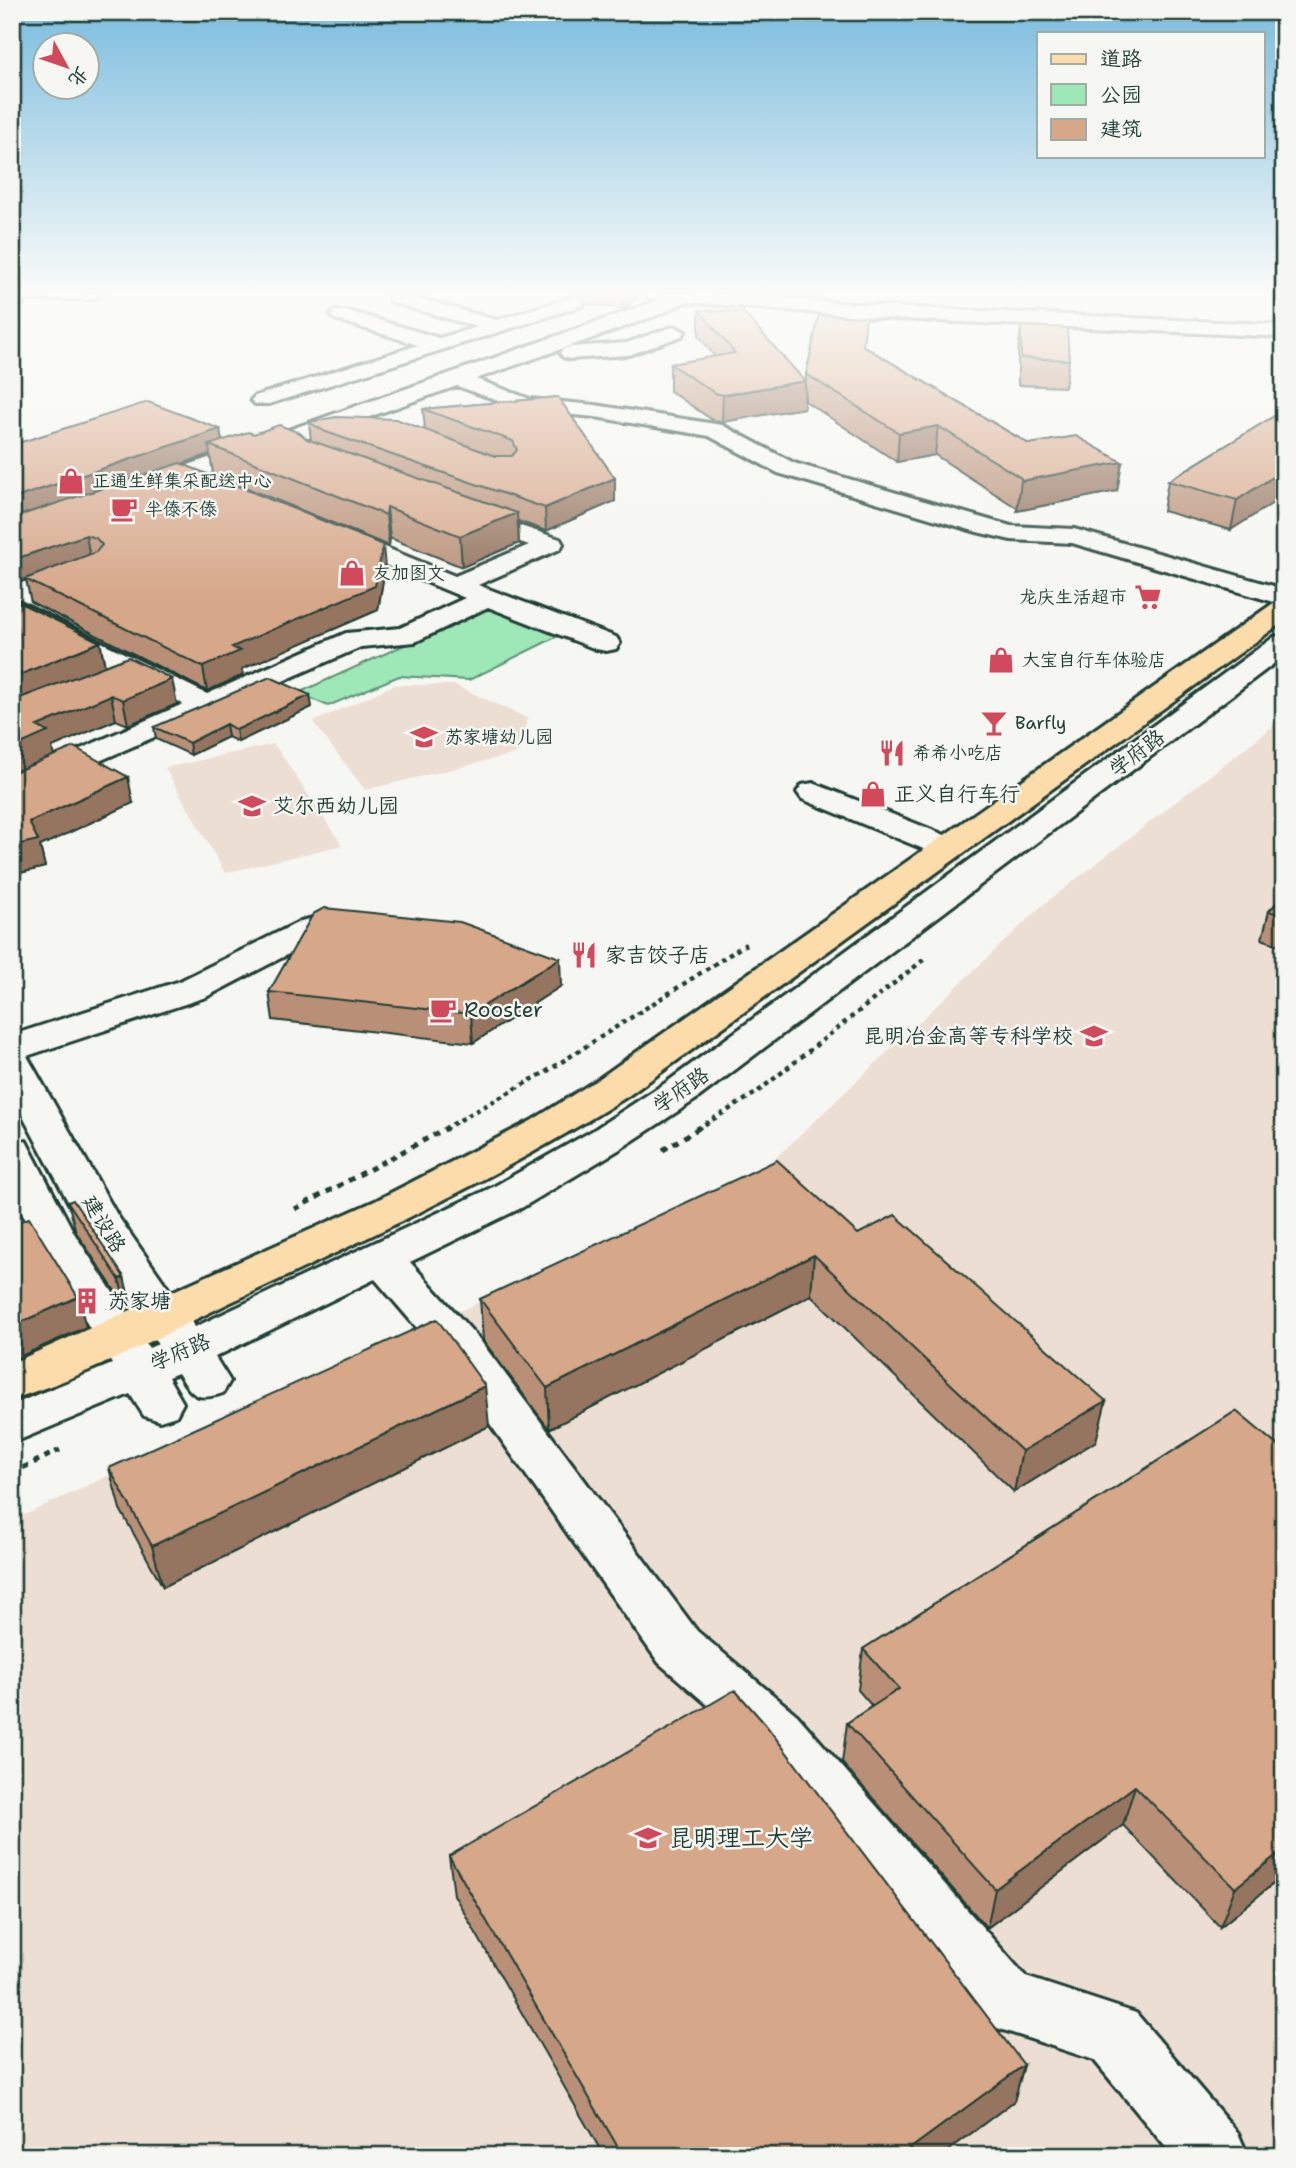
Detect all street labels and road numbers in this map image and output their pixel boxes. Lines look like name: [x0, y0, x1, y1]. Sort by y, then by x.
street label: 学府路: [1103, 723, 1171, 783]
street label: 学府路: [647, 1060, 715, 1120]
street label: 建设路: [76, 1190, 132, 1258]
street label: 学府路: [146, 1327, 214, 1377]

